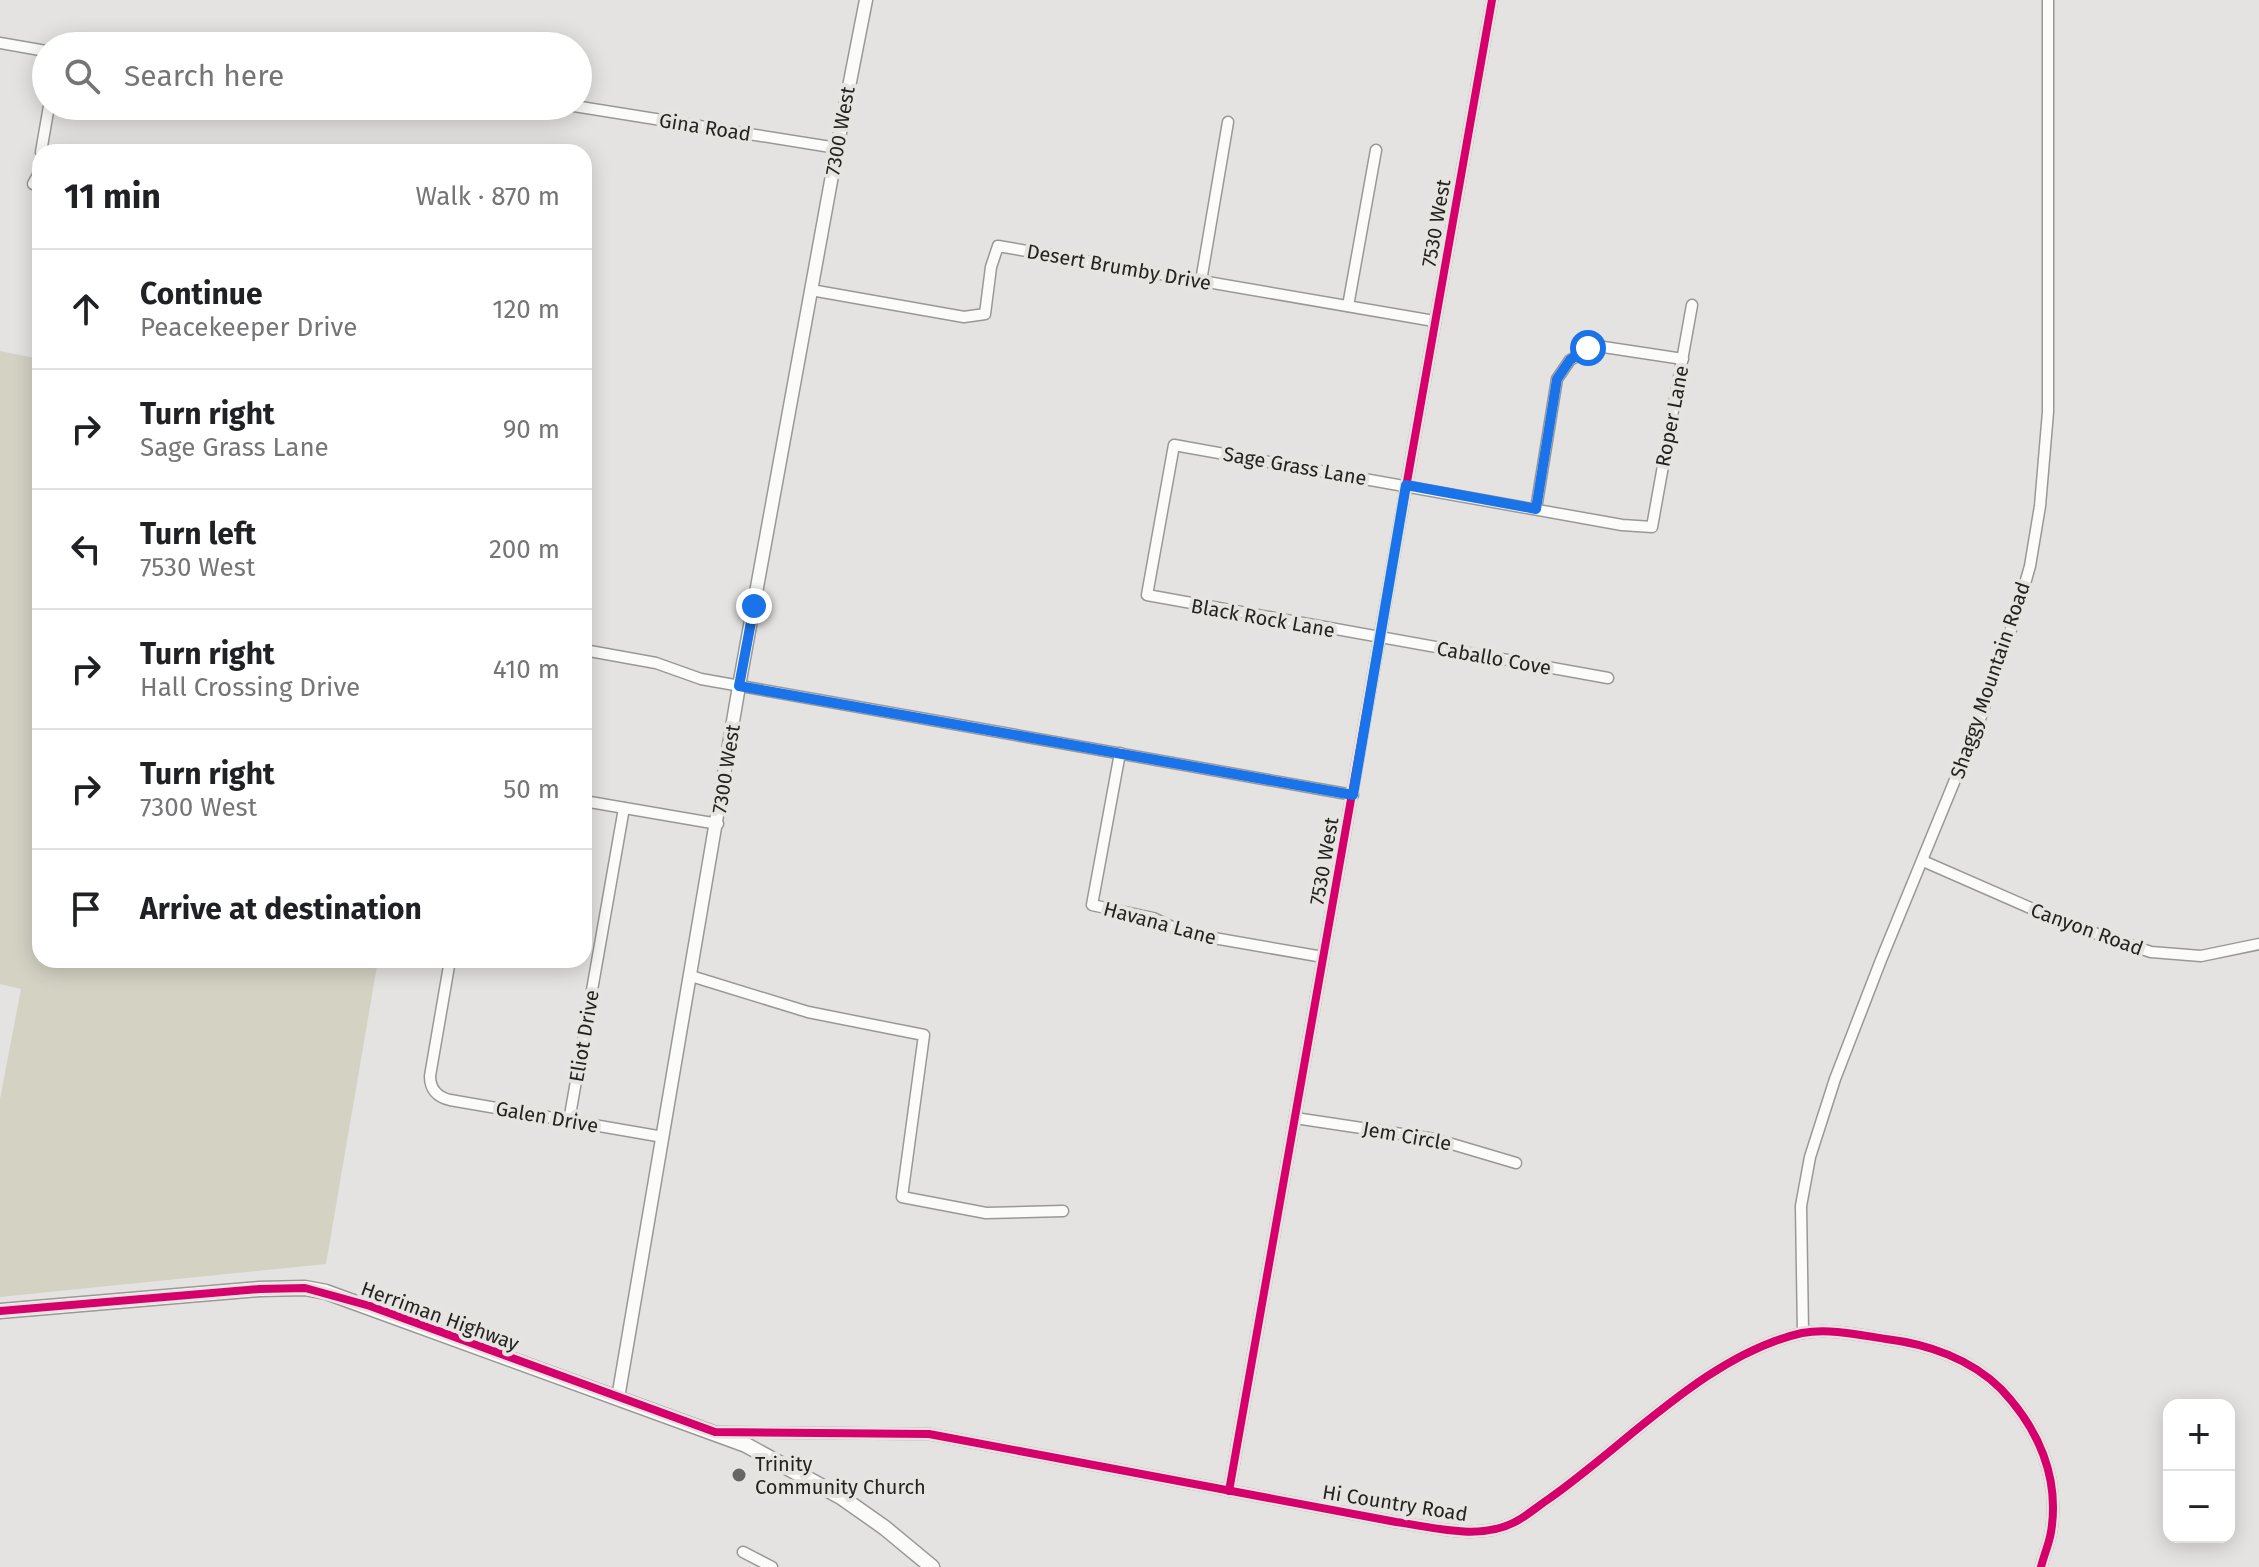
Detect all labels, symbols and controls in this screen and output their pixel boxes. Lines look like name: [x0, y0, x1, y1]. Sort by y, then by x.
search box: [32, 32, 592, 120]
icon: search: [60, 54, 104, 98]
text: Search here: [124, 58, 284, 94]
street label: 7300 West: [820, 84, 860, 177]
street label: Gina Road: [658, 108, 752, 146]
text: 11 min: [64, 176, 161, 217]
street label: 7530 West: [1416, 176, 1456, 269]
text: Walk · 870 m: [416, 181, 560, 212]
street label: Desert Brumby Drive: [1025, 239, 1213, 295]
text: Continue: [140, 276, 263, 312]
icon: ahead: [64, 287, 108, 331]
text: 120 m: [492, 294, 560, 325]
text: Peacekeeper Drive: [140, 312, 357, 343]
route start: [1570, 330, 1606, 366]
street label: Roper Lane: [1650, 363, 1694, 469]
text: Turn right: [140, 396, 275, 432]
icon: right: [64, 407, 108, 451]
text: 90 m: [503, 414, 560, 445]
text: Sage Grass Lane: [140, 432, 329, 463]
street label: Sage Grass Lane: [1221, 442, 1369, 490]
text: Turn left: [140, 516, 256, 552]
icon: left: [64, 527, 108, 571]
text: 200 m: [489, 534, 560, 565]
text: 7530 West: [140, 552, 255, 583]
street label: Shaggy Mountain Road: [1945, 578, 2035, 782]
route end: [736, 588, 772, 624]
street label: Black Rock Lane: [1189, 594, 1337, 642]
text: Turn right: [140, 636, 275, 672]
street label: Caballo Cove: [1435, 636, 1553, 680]
icon: right: [64, 647, 108, 691]
text: 410 m: [493, 654, 560, 685]
text: Hall Crossing Drive: [140, 672, 360, 703]
street label: 7300 West: [707, 722, 745, 815]
text: Turn right: [140, 756, 275, 792]
icon: right: [64, 767, 108, 811]
text: 50 m: [503, 774, 560, 805]
text: 7300 West: [140, 792, 257, 823]
street label: 7530 West: [1304, 814, 1344, 907]
icon: arrive: [64, 887, 108, 931]
text: Arrive at destination: [140, 891, 422, 927]
street label: Havana Lane: [1101, 896, 1219, 950]
street label: Canyon Road: [2027, 898, 2147, 960]
street label: Eliot Drive: [564, 988, 604, 1084]
street label: Galen Drive: [494, 1096, 600, 1138]
street label: Jem Circle: [1361, 1116, 1453, 1156]
street label: Herriman Highway: [358, 1276, 522, 1356]
map controls: [2163, 1399, 2235, 1543]
button: +: [2163, 1399, 2235, 1471]
place label: Trinity Community Church: [755, 1452, 926, 1499]
marker: Trinity Community Church: [730, 1466, 748, 1484]
button: −: [2163, 1471, 2235, 1543]
street label: Hi Country Road: [1321, 1480, 1469, 1526]

